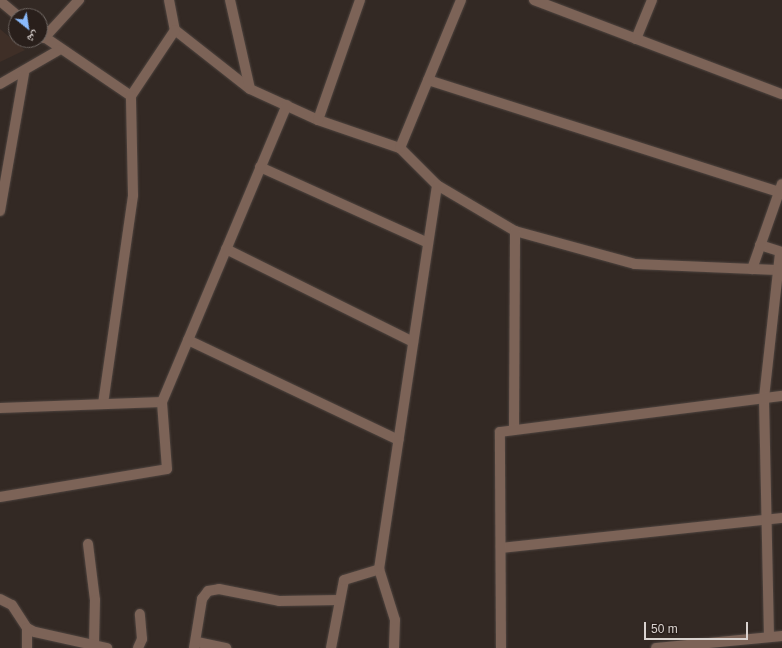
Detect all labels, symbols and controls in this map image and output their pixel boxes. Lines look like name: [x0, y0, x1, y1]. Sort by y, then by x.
north arrow: [8, 8, 48, 48]
text: ش: [25, 29, 42, 46]
scale bar: [646, 614, 750, 640]
text: 50 m: [651, 622, 678, 636]

